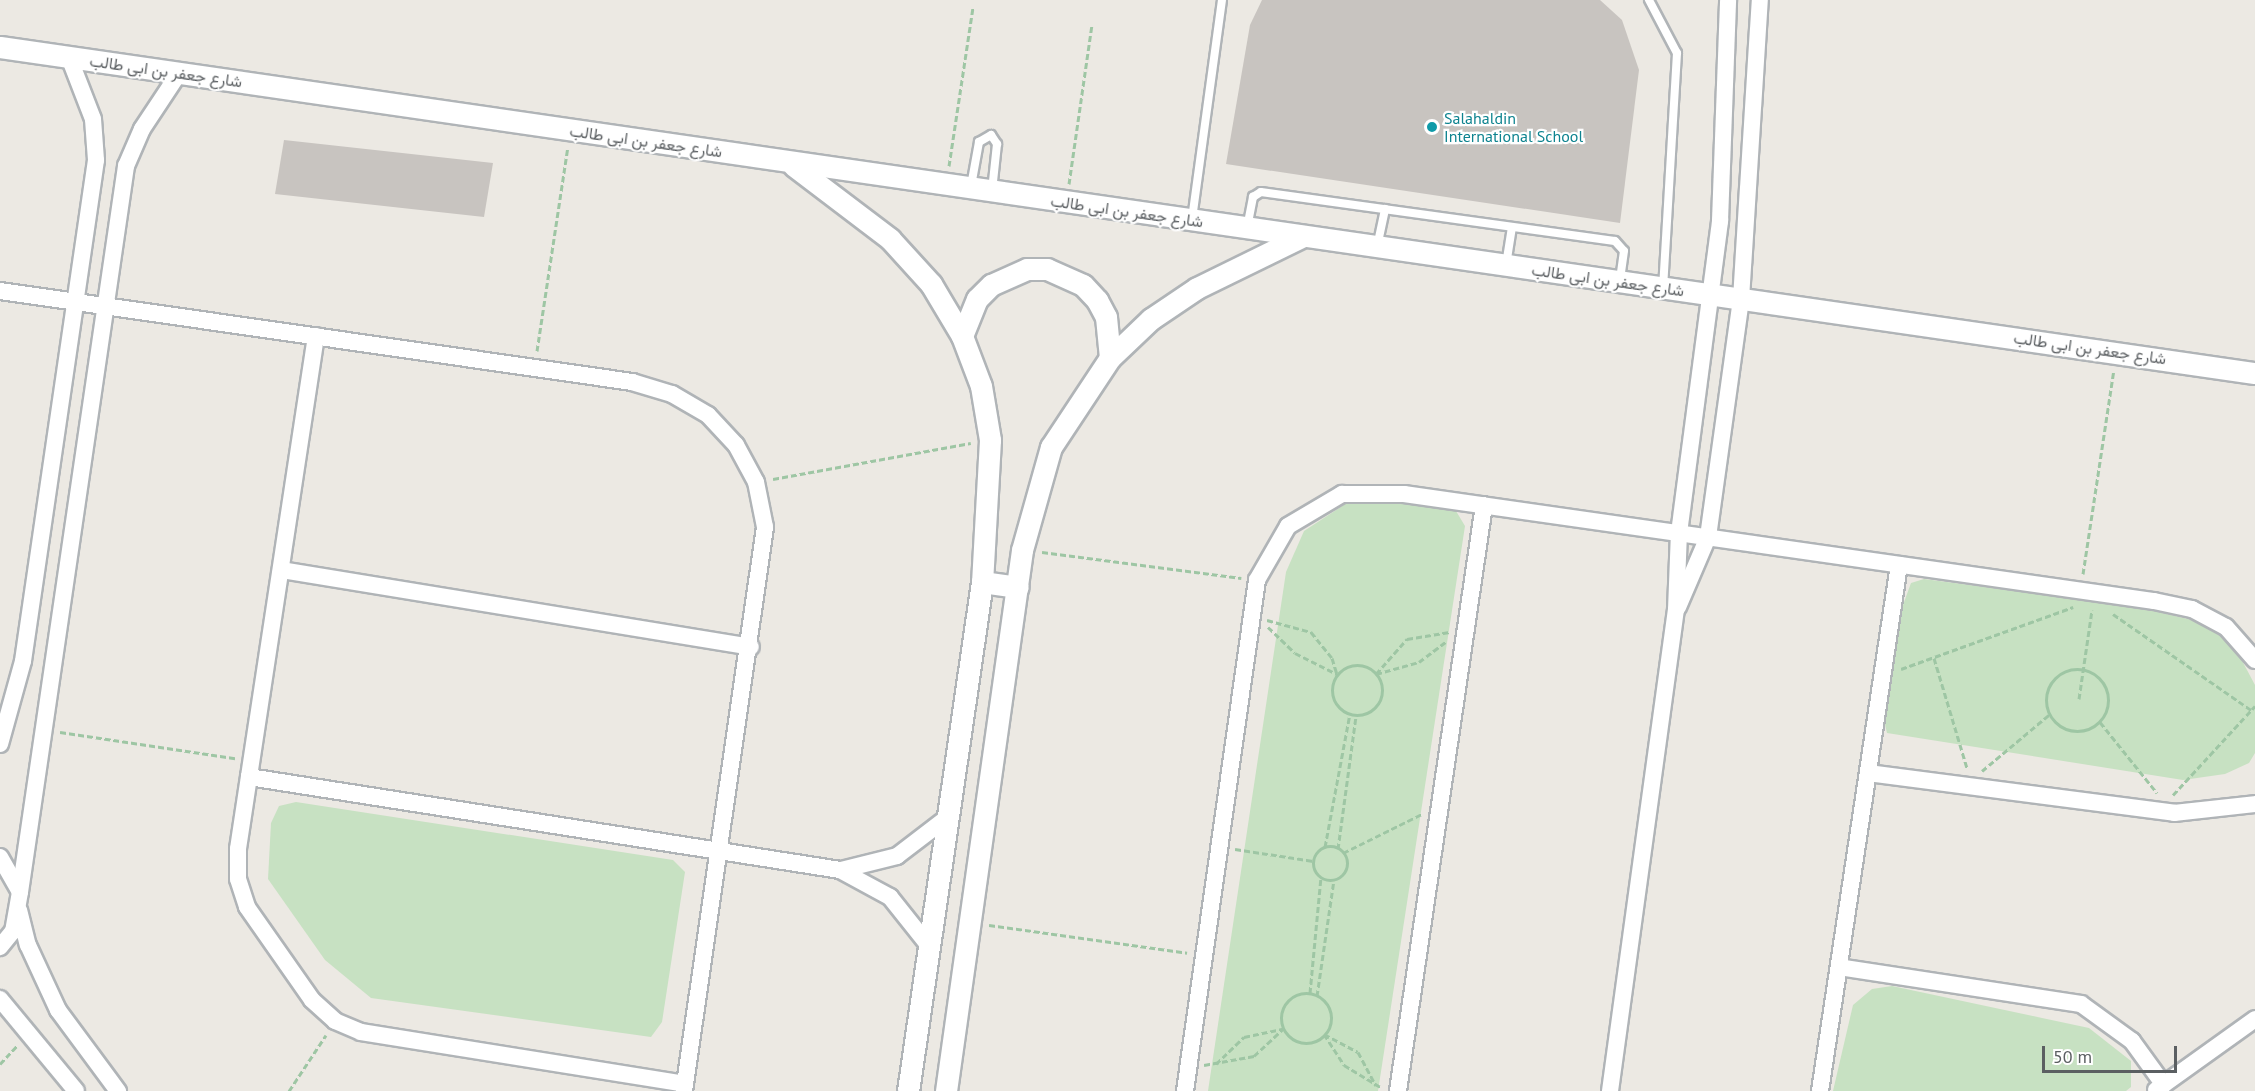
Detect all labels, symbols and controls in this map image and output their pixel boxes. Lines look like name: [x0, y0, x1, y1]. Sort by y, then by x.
street label: شارع جعفر بن ابى طالب: [88, 51, 244, 91]
place label: Salahaldin International School: [1444, 108, 1583, 146]
marker: Salahaldin International School: [1425, 120, 1439, 134]
street label: شارع جعفر بن ابى طالب: [568, 121, 724, 161]
street label: شارع جعفر بن ابى طالب: [1049, 191, 1205, 231]
street label: شارع جعفر بن ابى طالب: [1530, 260, 1686, 300]
street label: شارع جعفر بن ابى طالب: [2012, 328, 2168, 368]
scale bar: [2045, 1034, 2180, 1072]
text: 50 m: [2053, 1045, 2092, 1068]

